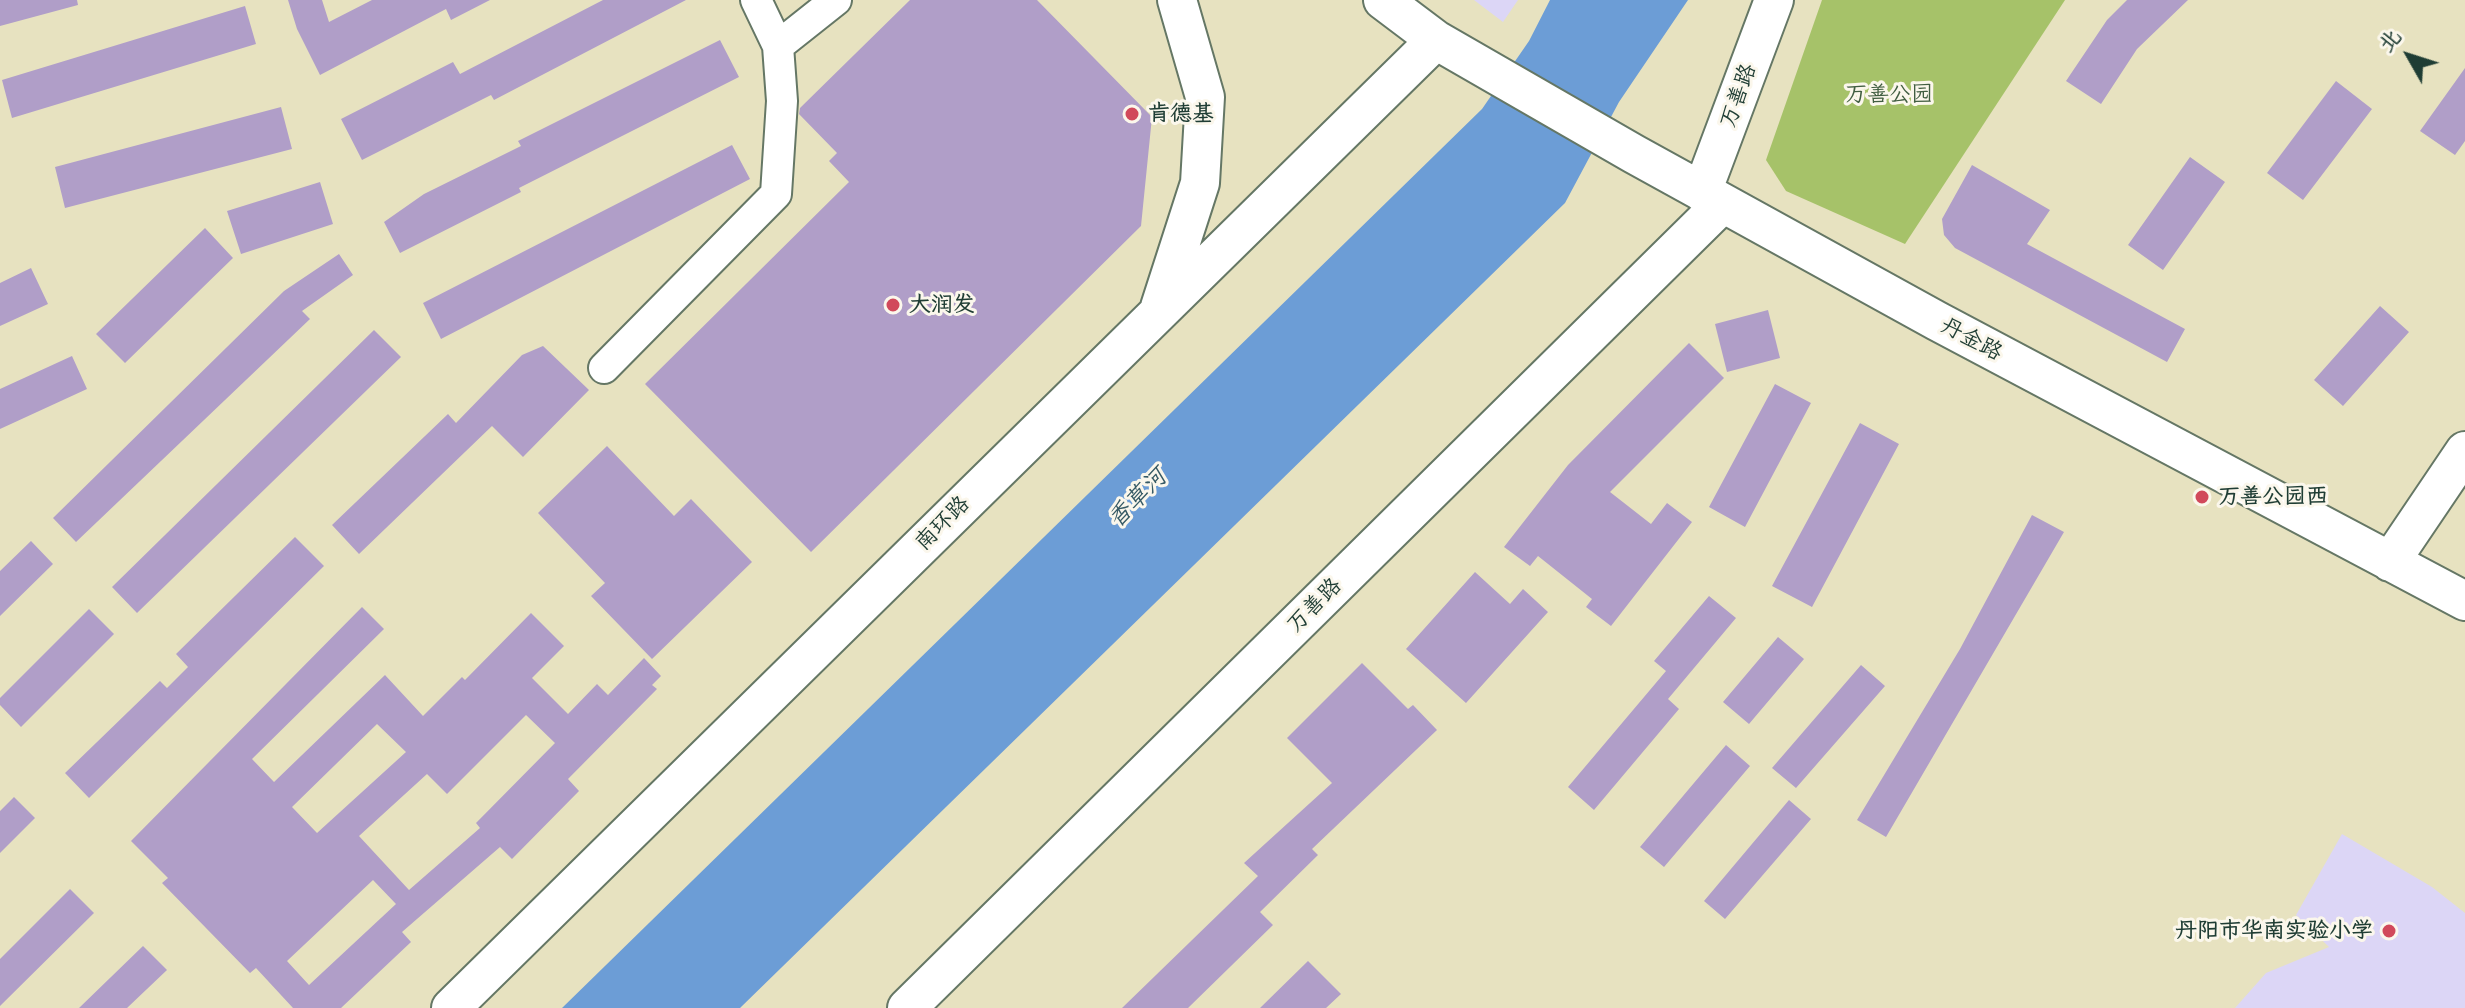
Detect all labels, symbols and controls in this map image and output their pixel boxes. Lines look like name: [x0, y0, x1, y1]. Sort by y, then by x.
north arrow: [2369, 16, 2449, 96]
text: 北: [2373, 24, 2407, 58]
street label: 万善路: [1715, 60, 1763, 132]
park label: 万善公园: [1845, 82, 1933, 108]
place label: 肯德基: [1148, 101, 1214, 127]
marker: 肯德基: [1123, 105, 1141, 123]
place label: 大润发: [909, 292, 975, 318]
marker: 大润发: [884, 296, 902, 314]
street label: 丹金路: [1936, 313, 2006, 367]
water label: 香草河: [1102, 463, 1174, 535]
place label: 万善公园西: [2218, 484, 2328, 510]
marker: 万善公园西: [2193, 488, 2211, 506]
street label: 南环路: [910, 491, 976, 557]
street label: 万善路: [1282, 573, 1348, 639]
place label: 丹阳市华南实验小学: [2175, 918, 2373, 944]
marker: 丹阳市华南实验小学: [2380, 922, 2398, 940]

